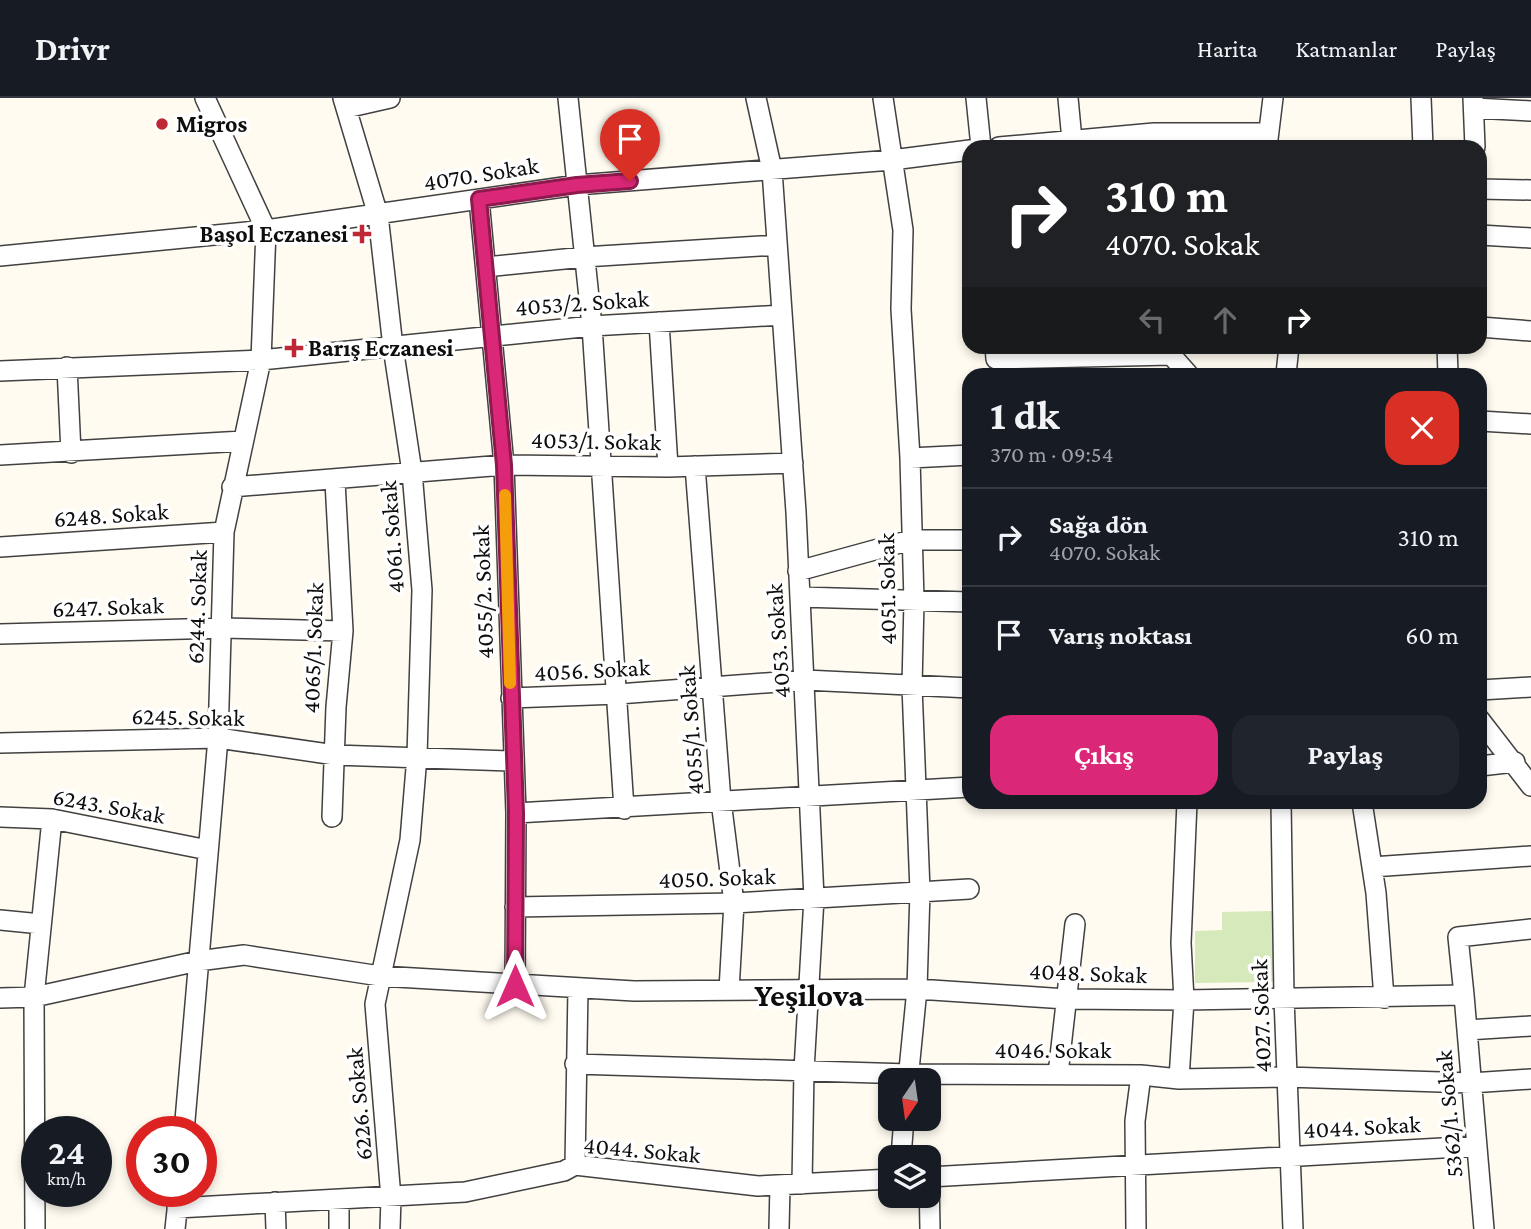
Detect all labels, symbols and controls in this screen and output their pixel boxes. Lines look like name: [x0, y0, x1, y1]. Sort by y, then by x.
text: Drivr: [35, 30, 110, 67]
text: Harita: [1197, 35, 1258, 62]
text: Katmanlar: [1296, 35, 1397, 62]
text: Paylaş: [1435, 35, 1496, 62]
pin: [600, 109, 660, 181]
place label: Migros: [176, 110, 247, 137]
marker: Migros: [154, 116, 170, 132]
icon: arrive: [611, 120, 649, 158]
street label: 4070. Sokak: [422, 151, 541, 196]
icon: right: [990, 168, 1081, 259]
text: 310 m: [1105, 168, 1228, 223]
place label: Başol Eczanesi: [200, 220, 348, 247]
marker: Başol Eczanesi: [354, 226, 370, 242]
text: 4070. Sokak: [1105, 226, 1260, 262]
street label: 4053/2. Sokak: [514, 284, 650, 321]
icon: left: [1133, 301, 1171, 339]
icon: ahead: [1206, 301, 1244, 339]
icon: right: [1279, 301, 1317, 339]
place label: Barış Eczanesi: [308, 334, 454, 361]
marker: Barış Eczanesi: [286, 340, 302, 356]
text: 1 dk: [990, 391, 1060, 438]
button: close: [1385, 391, 1459, 465]
street label: 4053/1. Sokak: [531, 426, 662, 455]
text: 370 m · 09:54: [990, 441, 1113, 467]
street label: 4061. Sokak: [374, 479, 409, 594]
street label: 6248. Sokak: [53, 497, 170, 532]
text: Sağa dön: [1049, 510, 1148, 539]
icon: right: [990, 518, 1028, 556]
text: 310 m: [1398, 523, 1459, 552]
street label: 4055/2. Sokak: [467, 524, 498, 660]
street label: 4051. Sokak: [872, 532, 901, 645]
text: 4070. Sokak: [1049, 539, 1160, 565]
street label: 6244. Sokak: [181, 549, 212, 665]
street label: 4065/1. Sokak: [297, 582, 328, 714]
street label: 4053. Sokak: [760, 582, 795, 699]
street label: 6247. Sokak: [52, 591, 165, 622]
icon: arrive: [990, 616, 1028, 654]
text: Varış noktası: [1049, 621, 1192, 650]
text: 60 m: [1405, 621, 1459, 650]
street label: 4056. Sokak: [533, 653, 651, 686]
street label: 4055/1. Sokak: [672, 664, 709, 796]
street label: 6245. Sokak: [131, 702, 245, 731]
button: Çıkış: [990, 715, 1218, 795]
button: Paylaş: [1232, 715, 1459, 795]
street label: 6243. Sokak: [51, 782, 168, 829]
street label: 4050. Sokak: [658, 862, 777, 893]
position arrow: [478, 949, 552, 1023]
street label: 4048. Sokak: [1029, 957, 1148, 988]
street label: 4027. Sokak: [1245, 958, 1276, 1073]
district label: Yeşilova: [754, 977, 864, 1013]
street label: 4046. Sokak: [994, 1036, 1112, 1063]
street label: 6226. Sokak: [340, 1046, 377, 1162]
street label: 5362/1. Sokak: [1429, 1049, 1468, 1179]
north arrow: [878, 1068, 942, 1130]
map controls: [878, 1068, 941, 1208]
street label: 4044. Sokak: [1303, 1110, 1422, 1143]
speed limit sign: 30: [126, 1116, 217, 1207]
street label: 4044. Sokak: [582, 1131, 702, 1168]
text: 24: [48, 1133, 85, 1172]
button: layers: [878, 1145, 941, 1208]
text: km/h: [47, 1169, 86, 1189]

